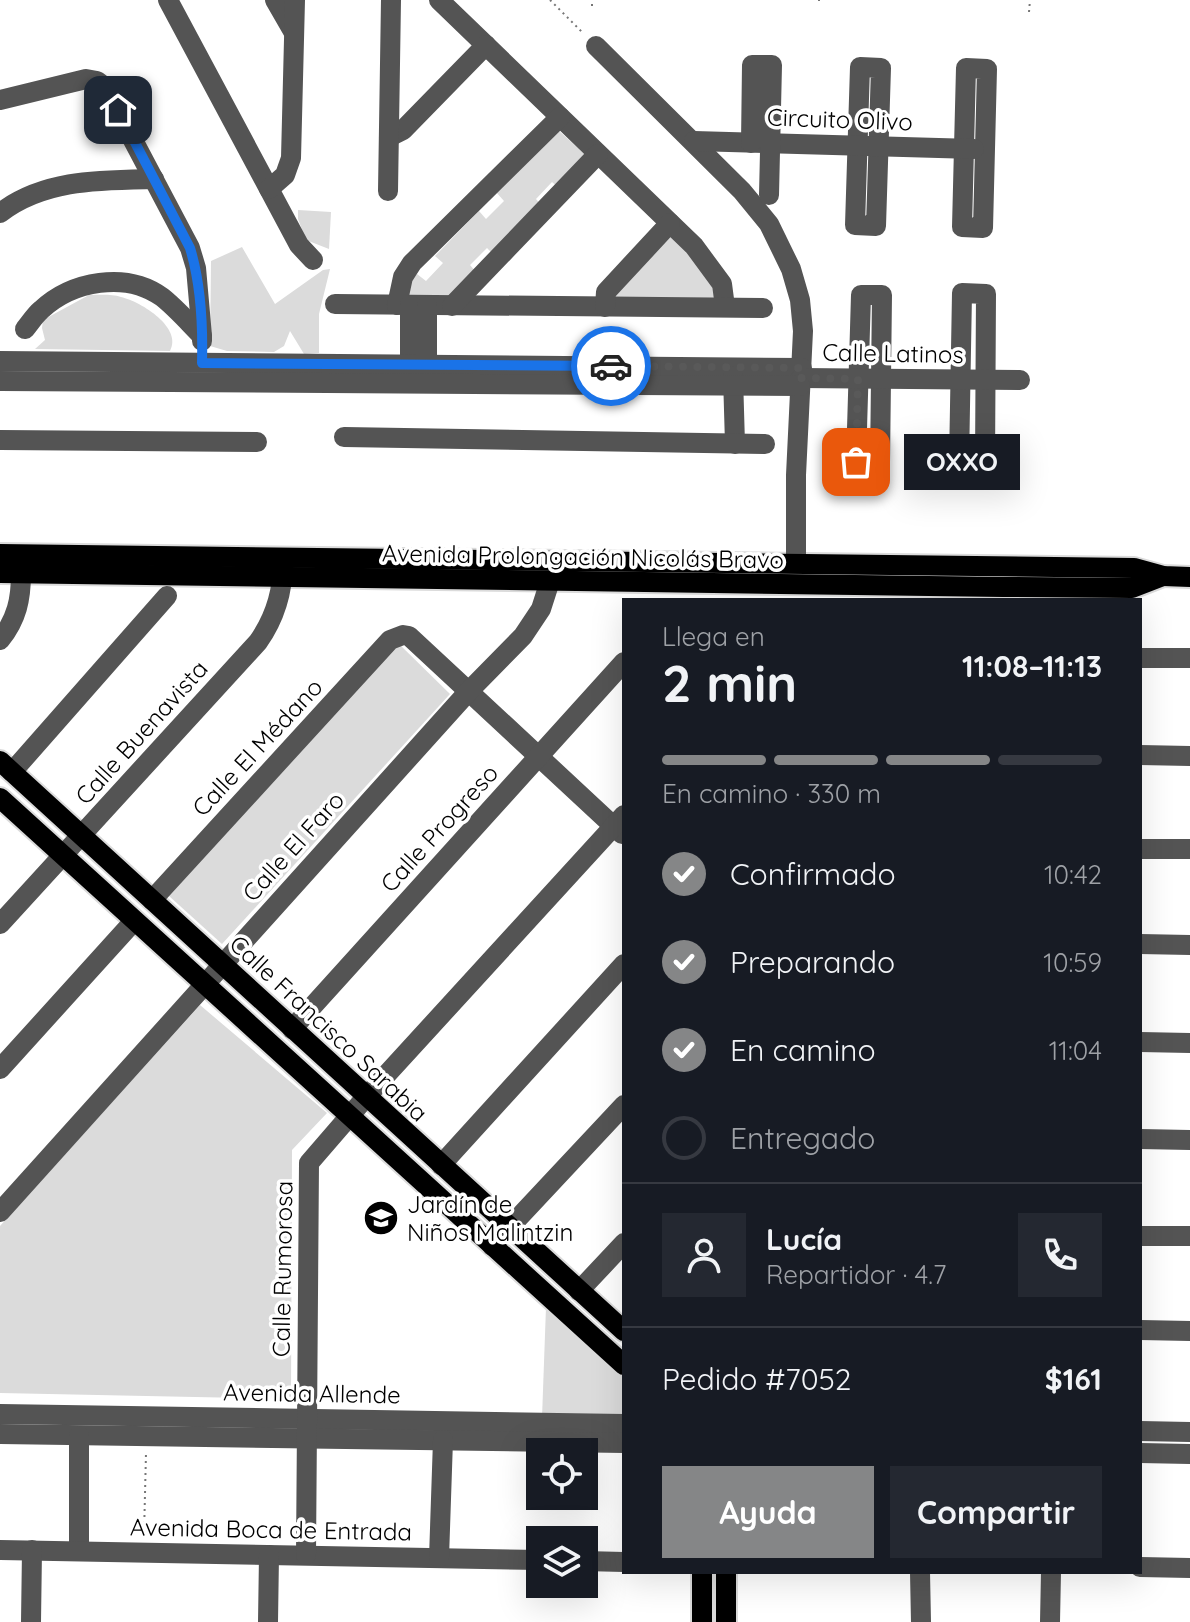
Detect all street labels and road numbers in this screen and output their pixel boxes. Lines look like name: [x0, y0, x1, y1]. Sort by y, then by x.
street label: Circuito Olivo: [767, 101, 913, 137]
street label: Calle Latinos: [822, 337, 964, 369]
street label: Avenida Prolongación Nicolás Bravo: [382, 537, 784, 575]
street label: Calle Buenavista: [68, 654, 214, 810]
street label: Calle El Médano: [185, 672, 329, 822]
street label: Calle Progreso: [374, 758, 504, 898]
street label: Calle El Faro: [236, 785, 350, 907]
street label: Calle Francisco Sarabia: [224, 928, 434, 1128]
street label: Calle Rumorosa: [265, 1181, 299, 1357]
street label: Avenida Allende: [223, 1376, 401, 1410]
street label: Avenida Boca de Entrada: [130, 1512, 412, 1546]

